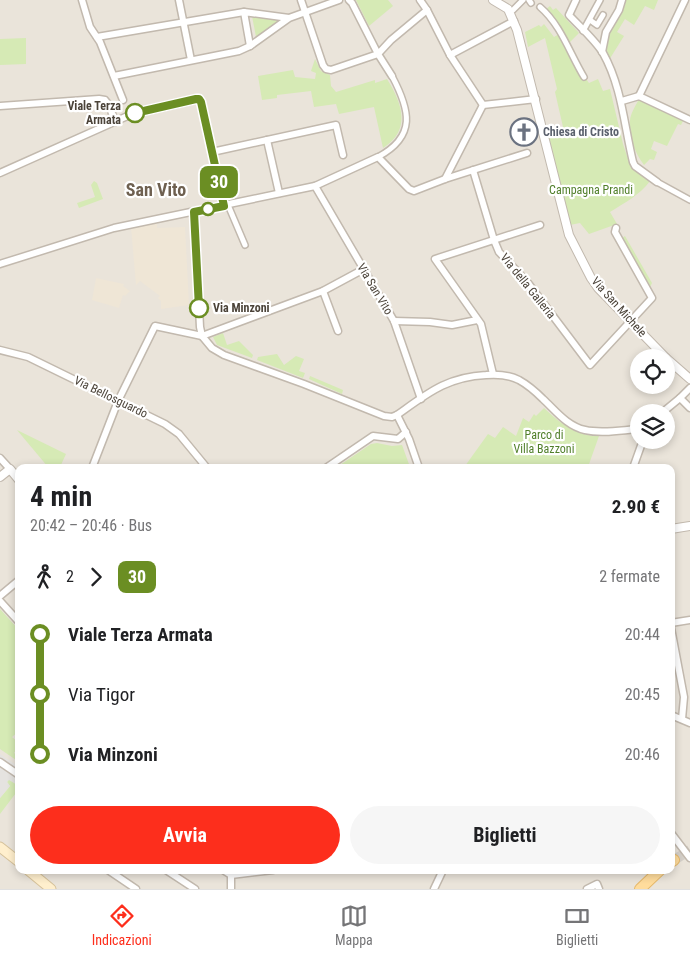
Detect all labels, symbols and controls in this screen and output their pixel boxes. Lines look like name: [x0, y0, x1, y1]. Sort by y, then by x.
place label: Viale Terza Armata: [67, 99, 121, 127]
marker: Viale Terza Armata: [125, 103, 145, 123]
church icon: Chiesa di Cristo: [509, 117, 539, 147]
place label: Chiesa di Cristo: [543, 125, 619, 139]
line badge: 30: [196, 166, 242, 198]
text: 30: [210, 171, 228, 192]
district label: San Vito: [126, 179, 186, 200]
park label: Campagna Prandi: [549, 183, 633, 197]
unlabelled marker: [201, 202, 215, 216]
street label: Via della Galleria: [497, 251, 559, 322]
street label: Via San Vito: [354, 261, 396, 317]
street label: Via San Michele: [588, 274, 650, 340]
marker: Via Minzoni: [189, 298, 209, 318]
place label: Via Minzoni: [213, 301, 270, 315]
map controls: [630, 349, 675, 449]
button: locate: [630, 349, 675, 394]
street label: Via Bellosguardo: [72, 373, 150, 421]
button: layers: [630, 404, 675, 449]
park label: Parco di Villa Bazzoni: [514, 428, 574, 456]
text: 4 min: [30, 480, 92, 513]
text: 2.90 €: [612, 495, 660, 518]
text: 20:42 – 20:46 · Bus: [30, 516, 152, 535]
icon: walk: [30, 563, 58, 591]
icon: forward: [82, 563, 110, 591]
text: 30: [128, 566, 146, 587]
text: 2: [66, 567, 74, 586]
text: 2 fermate: [599, 567, 660, 586]
text: Viale Terza Armata: [68, 623, 213, 646]
text: 20:44: [625, 625, 660, 644]
text: Via Tigor: [68, 683, 135, 706]
text: 20:45: [625, 685, 660, 704]
text: Via Minzoni: [68, 743, 158, 766]
text: 20:46: [625, 745, 660, 764]
button: Avvia: [30, 806, 340, 864]
button: Biglietti: [350, 806, 660, 864]
tab: Indicazioni: [92, 902, 152, 948]
tab: Mappa: [335, 902, 373, 948]
tab: Biglietti: [556, 902, 598, 948]

